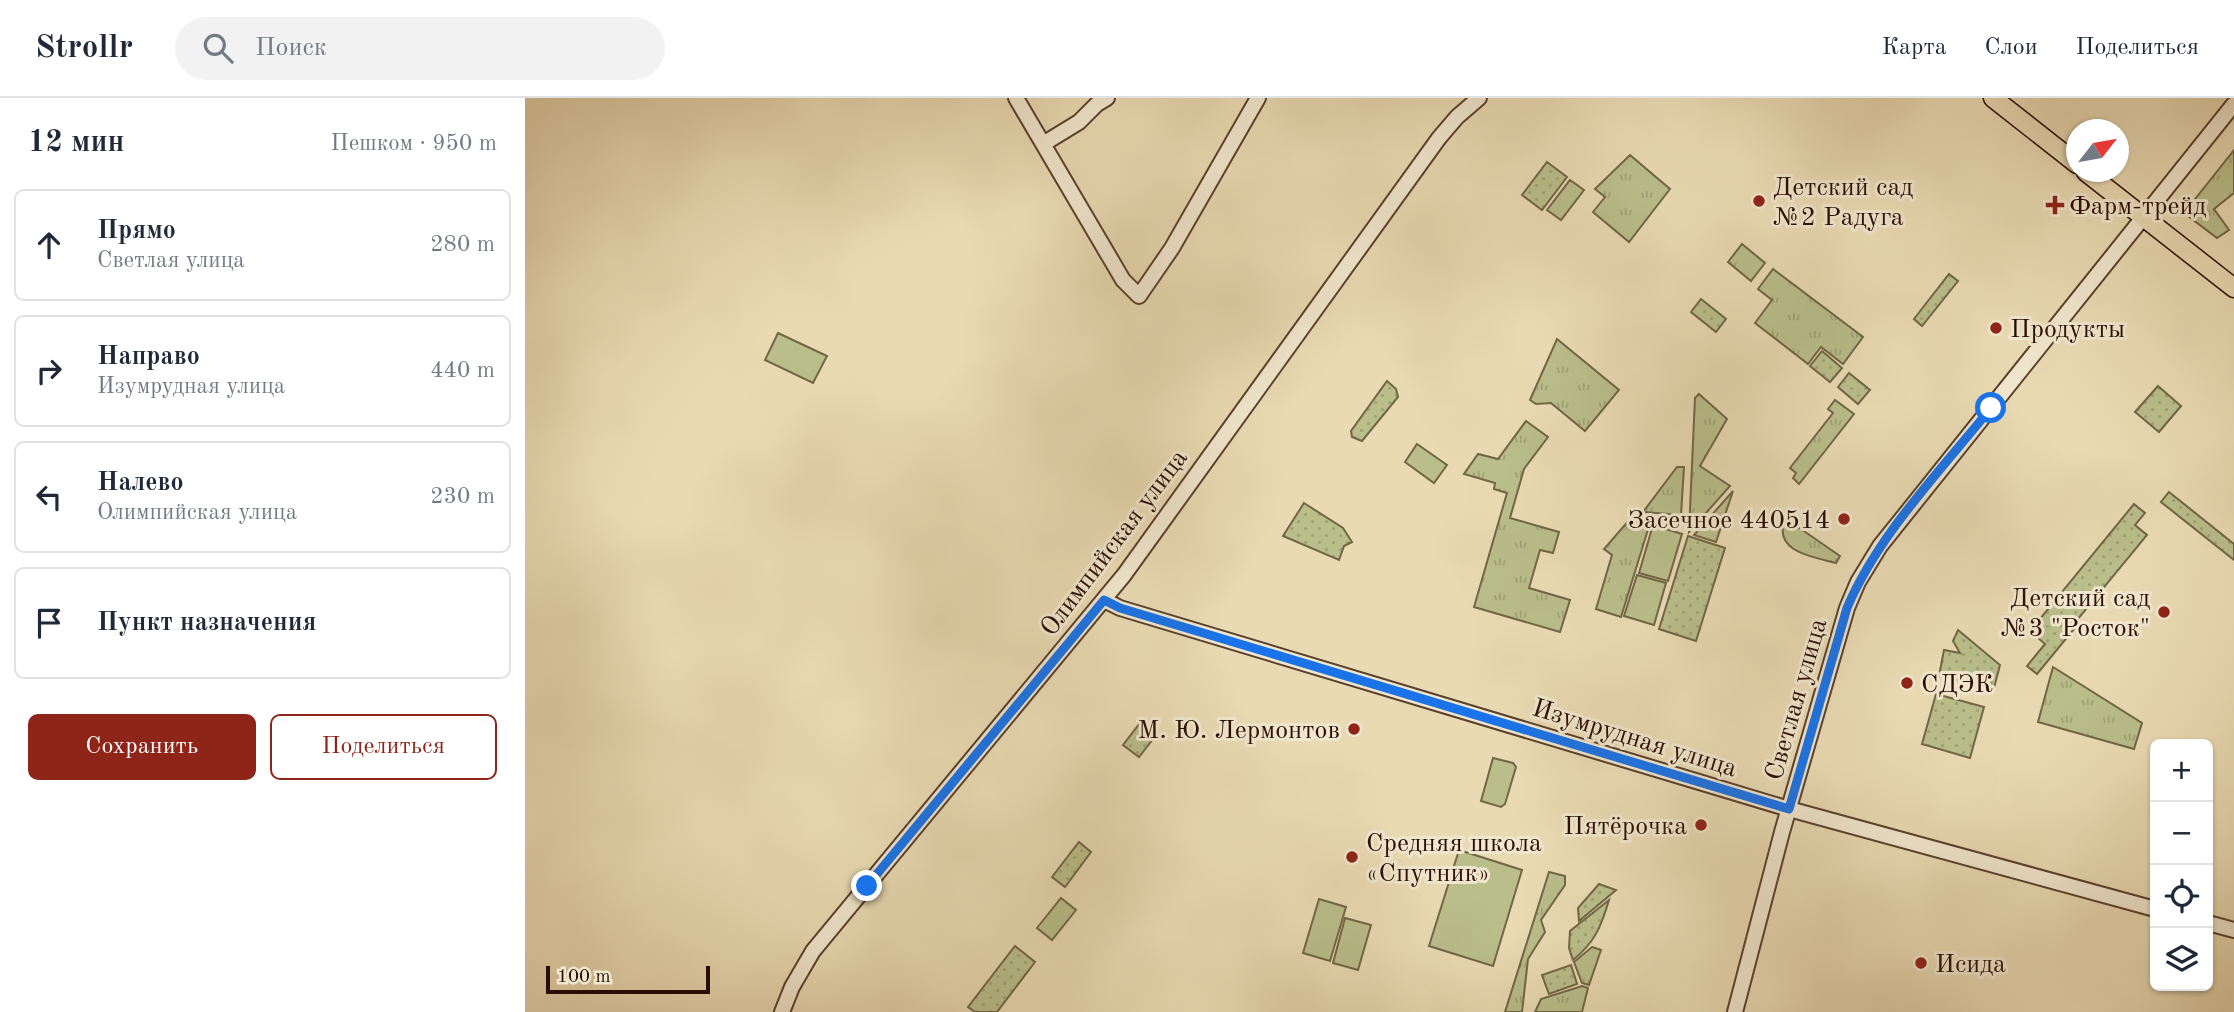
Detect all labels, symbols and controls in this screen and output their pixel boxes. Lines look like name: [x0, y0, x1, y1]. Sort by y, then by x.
search box: [175, 17, 665, 80]
icon: search: [199, 29, 237, 67]
text: Strollr: [35, 32, 133, 65]
text: Поиск: [255, 35, 327, 61]
text: Карта: [1882, 36, 1947, 60]
text: Слои: [1985, 36, 2038, 60]
text: Поделиться: [2076, 36, 2199, 60]
north arrow: [2066, 119, 2129, 182]
text: 12 мин: [28, 128, 125, 158]
text: Пешком · 950 m: [331, 132, 497, 155]
place label: Детский сад №2 Радуга: [1773, 175, 1913, 231]
marker: Детский сад №2 Радуга: [1751, 193, 1767, 209]
place label: Фарм-трейд: [2069, 194, 2206, 220]
marker: Фарм-трейд: [2047, 197, 2063, 213]
text: Прямо: [97, 218, 176, 244]
icon: ahead: [30, 226, 68, 264]
text: 280 m: [430, 233, 495, 256]
text: Светлая улица: [97, 249, 245, 272]
place label: Продукты: [2010, 317, 2125, 343]
marker: Продукты: [1988, 320, 2004, 336]
text: Направо: [97, 344, 200, 370]
icon: right: [30, 352, 68, 390]
text: 440 m: [430, 359, 495, 382]
text: Изумрудная улица: [97, 375, 285, 398]
route start: [1975, 392, 2006, 423]
street label: Олимпийская улица: [1036, 445, 1193, 641]
text: Налево: [97, 470, 184, 496]
icon: left: [30, 478, 68, 516]
text: 230 m: [430, 485, 495, 508]
text: Олимпийская улица: [97, 501, 297, 524]
place label: Засечное 440514: [1628, 508, 1830, 534]
marker: Засечное 440514: [1836, 511, 1852, 527]
place label: Детский сад №3 "Росток": [2001, 586, 2150, 642]
icon: arrive: [30, 604, 68, 642]
marker: Детский сад №3 "Росток": [2156, 604, 2172, 620]
text: Пункт назначения: [97, 610, 316, 636]
street label: Светлая улица: [1761, 616, 1832, 783]
place label: СДЭК: [1921, 672, 1993, 698]
marker: СДЭК: [1899, 675, 1915, 691]
street label: Изумрудная улица: [1529, 695, 1740, 782]
button: Сохранить: [28, 714, 256, 780]
button: Поделиться: [270, 714, 497, 780]
place label: М. Ю. Лермонтов: [1138, 718, 1340, 744]
marker: М. Ю. Лермонтов: [1346, 721, 1362, 737]
map controls: [2150, 739, 2213, 991]
button: +: [2150, 739, 2213, 802]
button: −: [2150, 802, 2213, 865]
place label: Пятёрочка: [1563, 814, 1687, 840]
marker: Пятёрочка: [1693, 817, 1709, 833]
place label: Средняя школа «Спутник»: [1366, 831, 1542, 887]
marker: Средняя школа «Спутник»: [1344, 849, 1360, 865]
button: locate: [2150, 865, 2213, 928]
route end: [851, 870, 882, 901]
button: layers: [2150, 928, 2213, 991]
place label: Исида: [1935, 952, 2006, 978]
marker: Исида: [1913, 955, 1929, 971]
scale bar: [546, 963, 711, 995]
text: 100 m: [557, 968, 610, 987]

